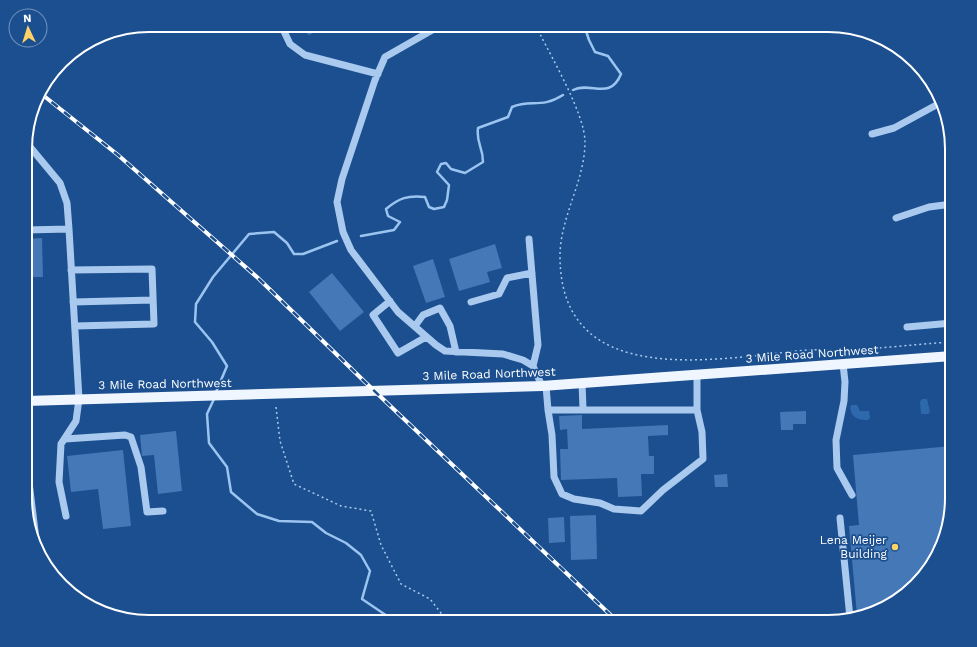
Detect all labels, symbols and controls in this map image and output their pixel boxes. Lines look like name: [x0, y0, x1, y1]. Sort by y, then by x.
north arrow: [8, 8, 48, 48]
text: N: [23, 12, 32, 25]
street label: 3 Mile Road Northwest: [745, 342, 879, 366]
street label: 3 Mile Road Northwest: [422, 365, 556, 383]
street label: 3 Mile Road Northwest: [98, 376, 232, 392]
place label: Lena Meijer Building: [820, 533, 888, 561]
marker: Lena Meijer Building: [890, 542, 900, 552]

